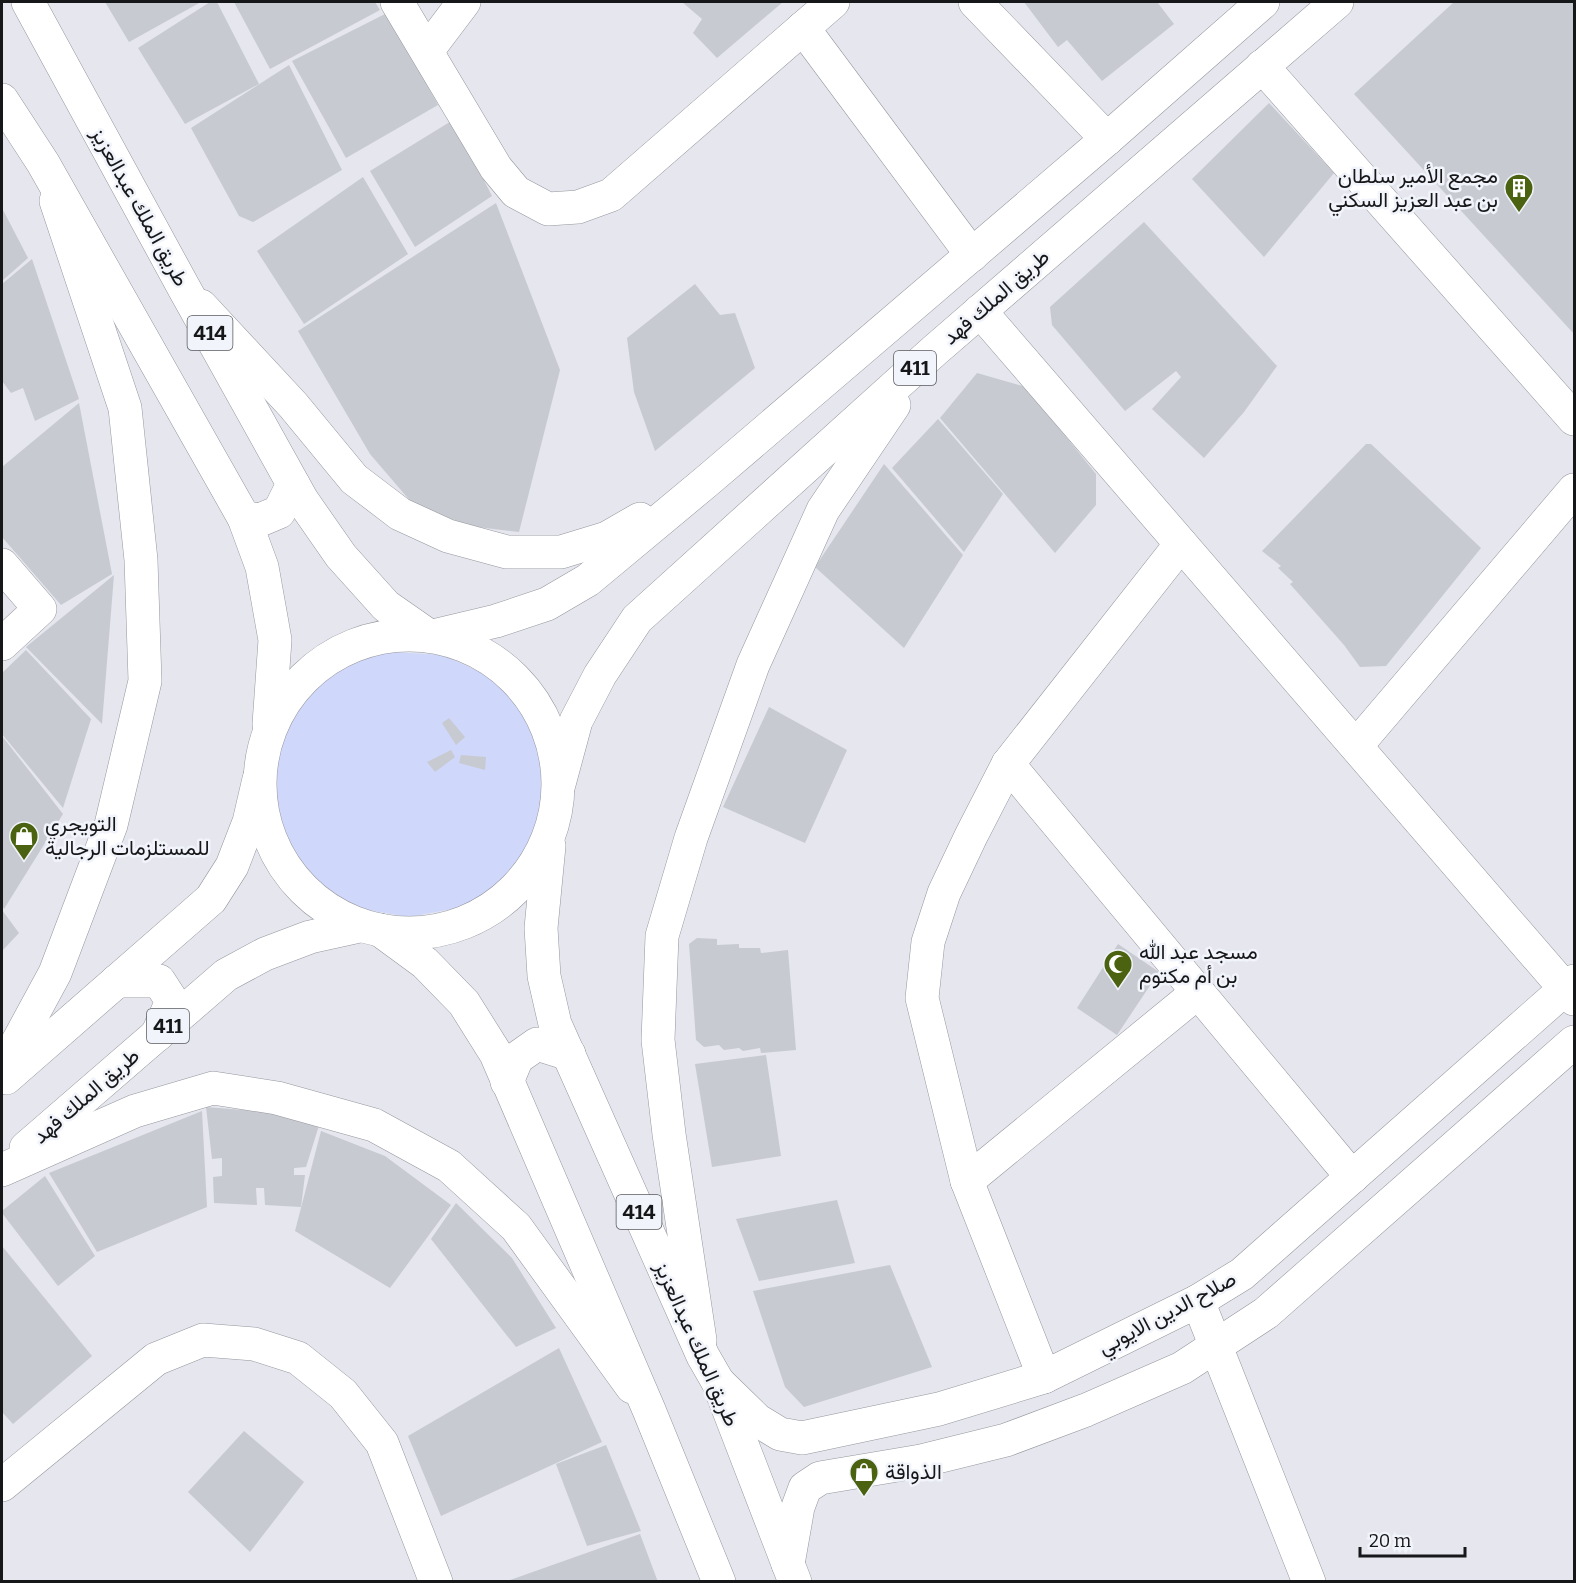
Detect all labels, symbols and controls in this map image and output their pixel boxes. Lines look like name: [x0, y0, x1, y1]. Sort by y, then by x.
street label: طريق الملك عبدالعزيز: [85, 122, 194, 291]
place label: مجمع الأمير سلطان بن عبد العزيز السكني: [1328, 163, 1498, 217]
building icon: مجمع الأمير سلطان بن عبد العزيز السكني: [1503, 172, 1535, 214]
street label: طريق الملك فهد: [937, 244, 1055, 350]
road number: 414: [188, 316, 232, 350]
road number: 411: [894, 351, 936, 385]
place label: التويجري للمستلزمات الرجالية: [45, 811, 209, 861]
shop icon: التويجري للمستلزمات الرجالية: [8, 820, 40, 862]
place label: مسجد عبد الله بن أم مكتوم: [1139, 939, 1258, 990]
mosque icon: مسجد عبد الله بن أم مكتوم: [1102, 948, 1134, 990]
road number: 411: [147, 1009, 189, 1043]
street label: طريق الملك فهد: [27, 1043, 145, 1149]
road number: 414: [616, 1195, 662, 1229]
street label: طريق الملك عبدالعزيز: [649, 1257, 745, 1430]
street label: صلاح الدين الايوبي: [1093, 1266, 1242, 1364]
shop icon: الذواقة: [848, 1456, 880, 1498]
place label: الذواقة: [885, 1459, 942, 1485]
scale bar: [1360, 1520, 1465, 1558]
text: 20 m: [1369, 1530, 1411, 1552]

